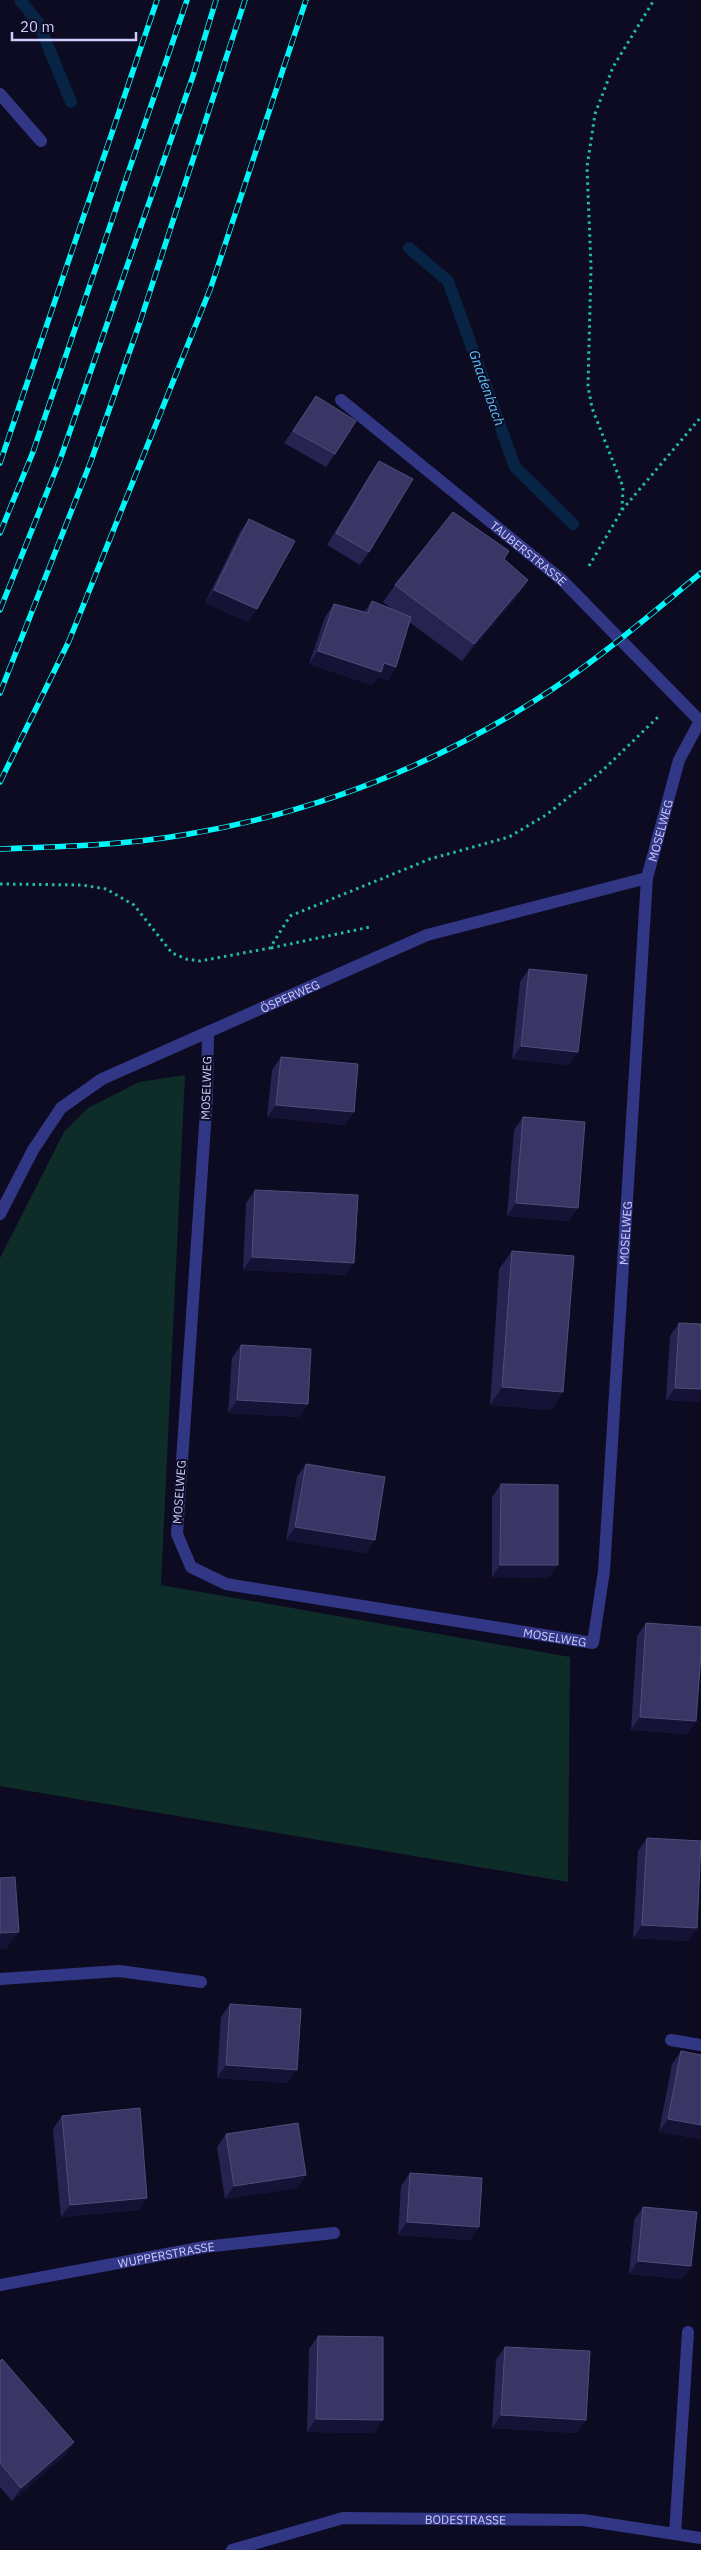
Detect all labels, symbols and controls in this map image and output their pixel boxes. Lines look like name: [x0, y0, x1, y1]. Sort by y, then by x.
scale bar: [12, 10, 136, 42]
text: 20 m: [20, 17, 55, 36]
water label: Gnadenbach: [465, 348, 509, 428]
street label: TAUBERSTRASSE: [487, 517, 570, 588]
street label: MOSELWEG: [644, 798, 676, 863]
street label: ÖSPERWEG: [258, 976, 322, 1016]
street label: MOSELWEG: [197, 1056, 215, 1120]
street label: MOSELWEG: [616, 1201, 634, 1265]
street label: MOSELWEG: [169, 1460, 189, 1524]
street label: MOSELWEG: [522, 1624, 588, 1649]
street label: WUPPERSTRASSE: [117, 2238, 215, 2270]
street label: BODESTRASSE: [425, 2511, 506, 2527]

